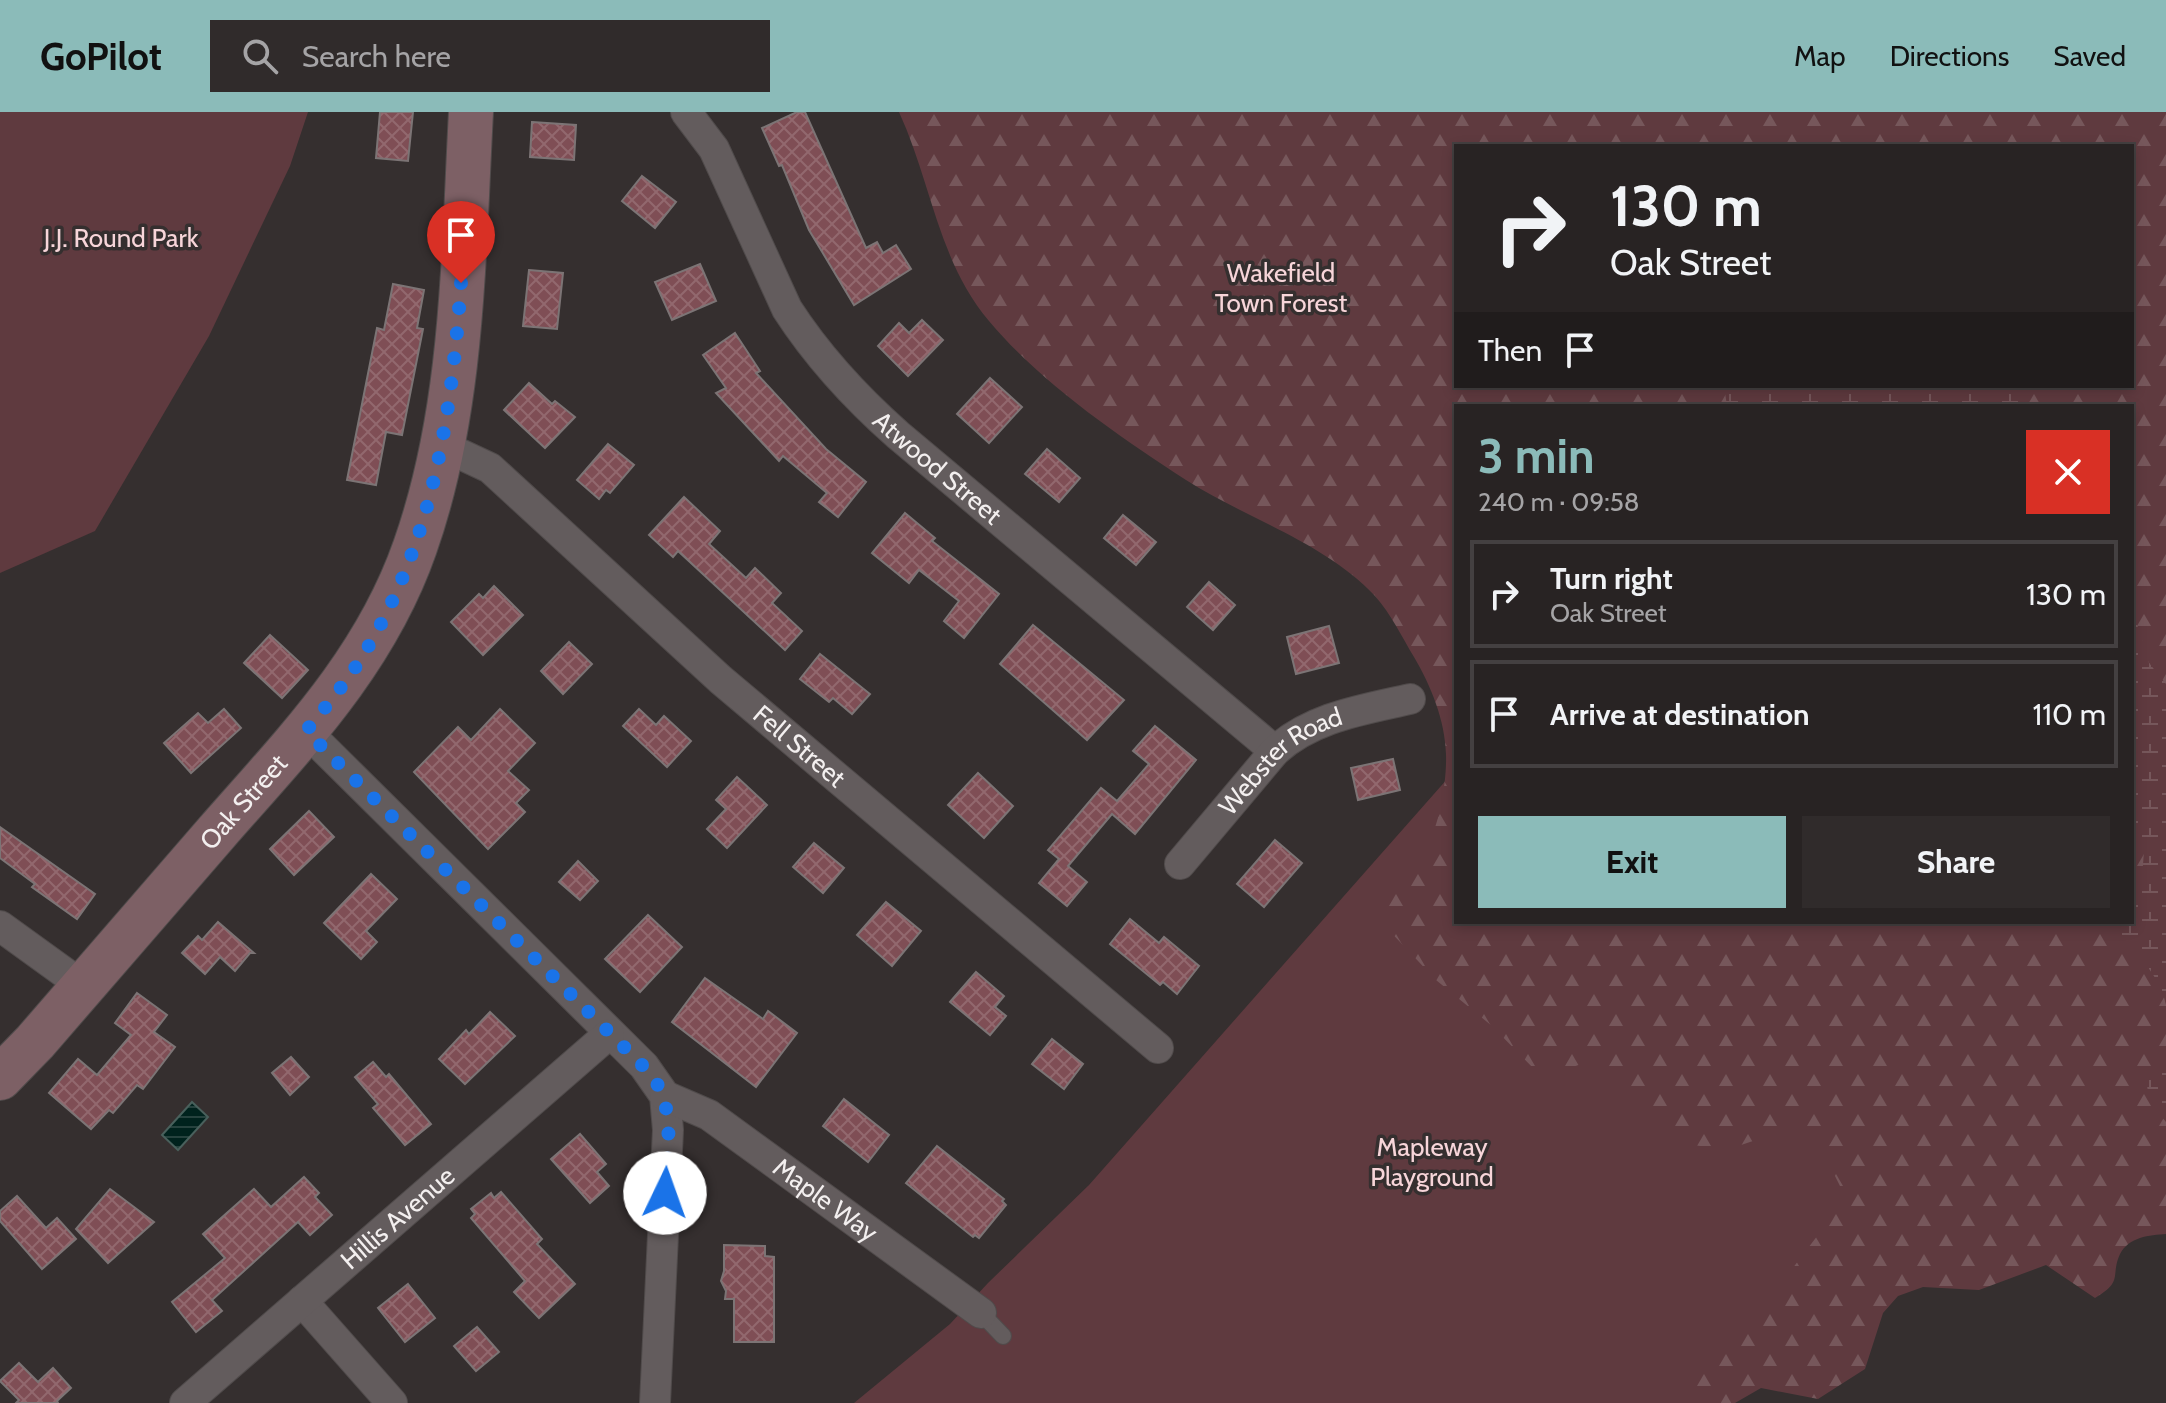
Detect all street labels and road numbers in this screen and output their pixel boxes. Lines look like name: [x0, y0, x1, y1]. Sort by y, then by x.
street label: Atwood Street: [866, 404, 1009, 531]
street label: Fell Street: [747, 698, 852, 794]
street label: Webster Road: [1212, 700, 1346, 822]
street label: Oak Street: [193, 748, 294, 856]
street label: Maple Way: [767, 1151, 884, 1249]
street label: Hillis Avenue: [334, 1160, 461, 1276]

